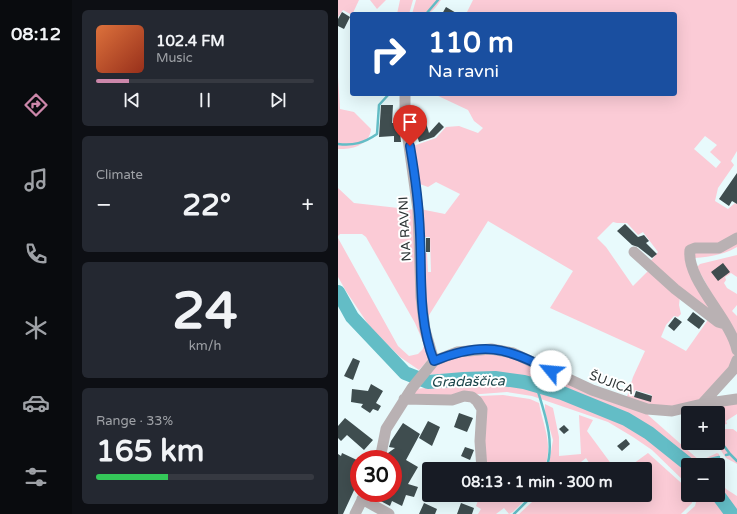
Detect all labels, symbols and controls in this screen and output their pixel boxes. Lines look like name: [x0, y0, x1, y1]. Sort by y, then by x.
text: 08:12: [11, 23, 61, 45]
text: 110 m: [428, 26, 514, 60]
icon: right: [362, 28, 414, 80]
text: 102.4 FM: [156, 32, 225, 50]
text: Music: [156, 50, 193, 66]
text: Na ravni: [428, 60, 499, 82]
icon: previous: [121, 89, 143, 111]
icon: pause: [194, 89, 216, 111]
icon: next: [267, 89, 289, 111]
icon: directions: [22, 91, 50, 119]
pin: [393, 105, 427, 146]
icon: arrive: [399, 111, 421, 133]
icon: music: [22, 166, 50, 194]
text: Climate: [96, 167, 143, 183]
text: 22°: [182, 187, 231, 224]
text: −: [96, 192, 112, 218]
text: +: [302, 192, 314, 218]
street label: NA RAVNI: [395, 196, 415, 262]
icon: phone: [22, 240, 50, 268]
text: 24: [172, 280, 238, 343]
icon: climate: [22, 314, 50, 342]
text: km/h: [189, 338, 221, 354]
position arrow: [530, 350, 572, 392]
street label: ŠUJICA: [587, 367, 636, 398]
water label: Gradaščica: [431, 372, 506, 391]
icon: car: [22, 389, 50, 417]
map controls: [681, 406, 725, 502]
button: +: [681, 406, 725, 450]
text: Range · 33%: [96, 413, 173, 429]
text: 165 km: [96, 433, 204, 470]
speed limit sign: 30: [350, 450, 402, 502]
button: −: [681, 458, 725, 502]
icon: filters: [22, 463, 50, 491]
text: 08:13 · 1 min · 300 m: [462, 473, 612, 491]

